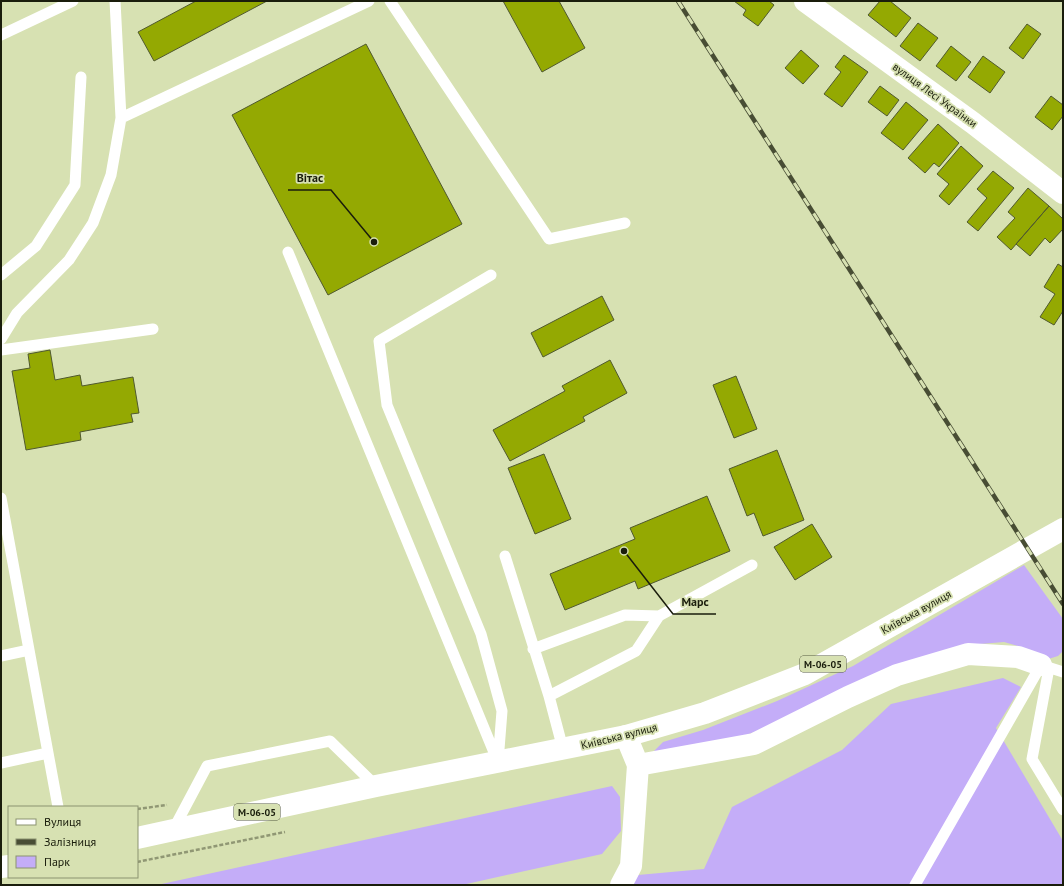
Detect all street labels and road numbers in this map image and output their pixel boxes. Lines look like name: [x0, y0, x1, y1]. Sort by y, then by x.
street label: вулиця Лесі Українки: [890, 60, 980, 130]
street label: Київська вулиця: [878, 587, 954, 637]
road number: М-06-05: [800, 656, 846, 672]
street label: Київська вулиця: [579, 720, 659, 752]
road number: М-06-05: [234, 804, 280, 820]

